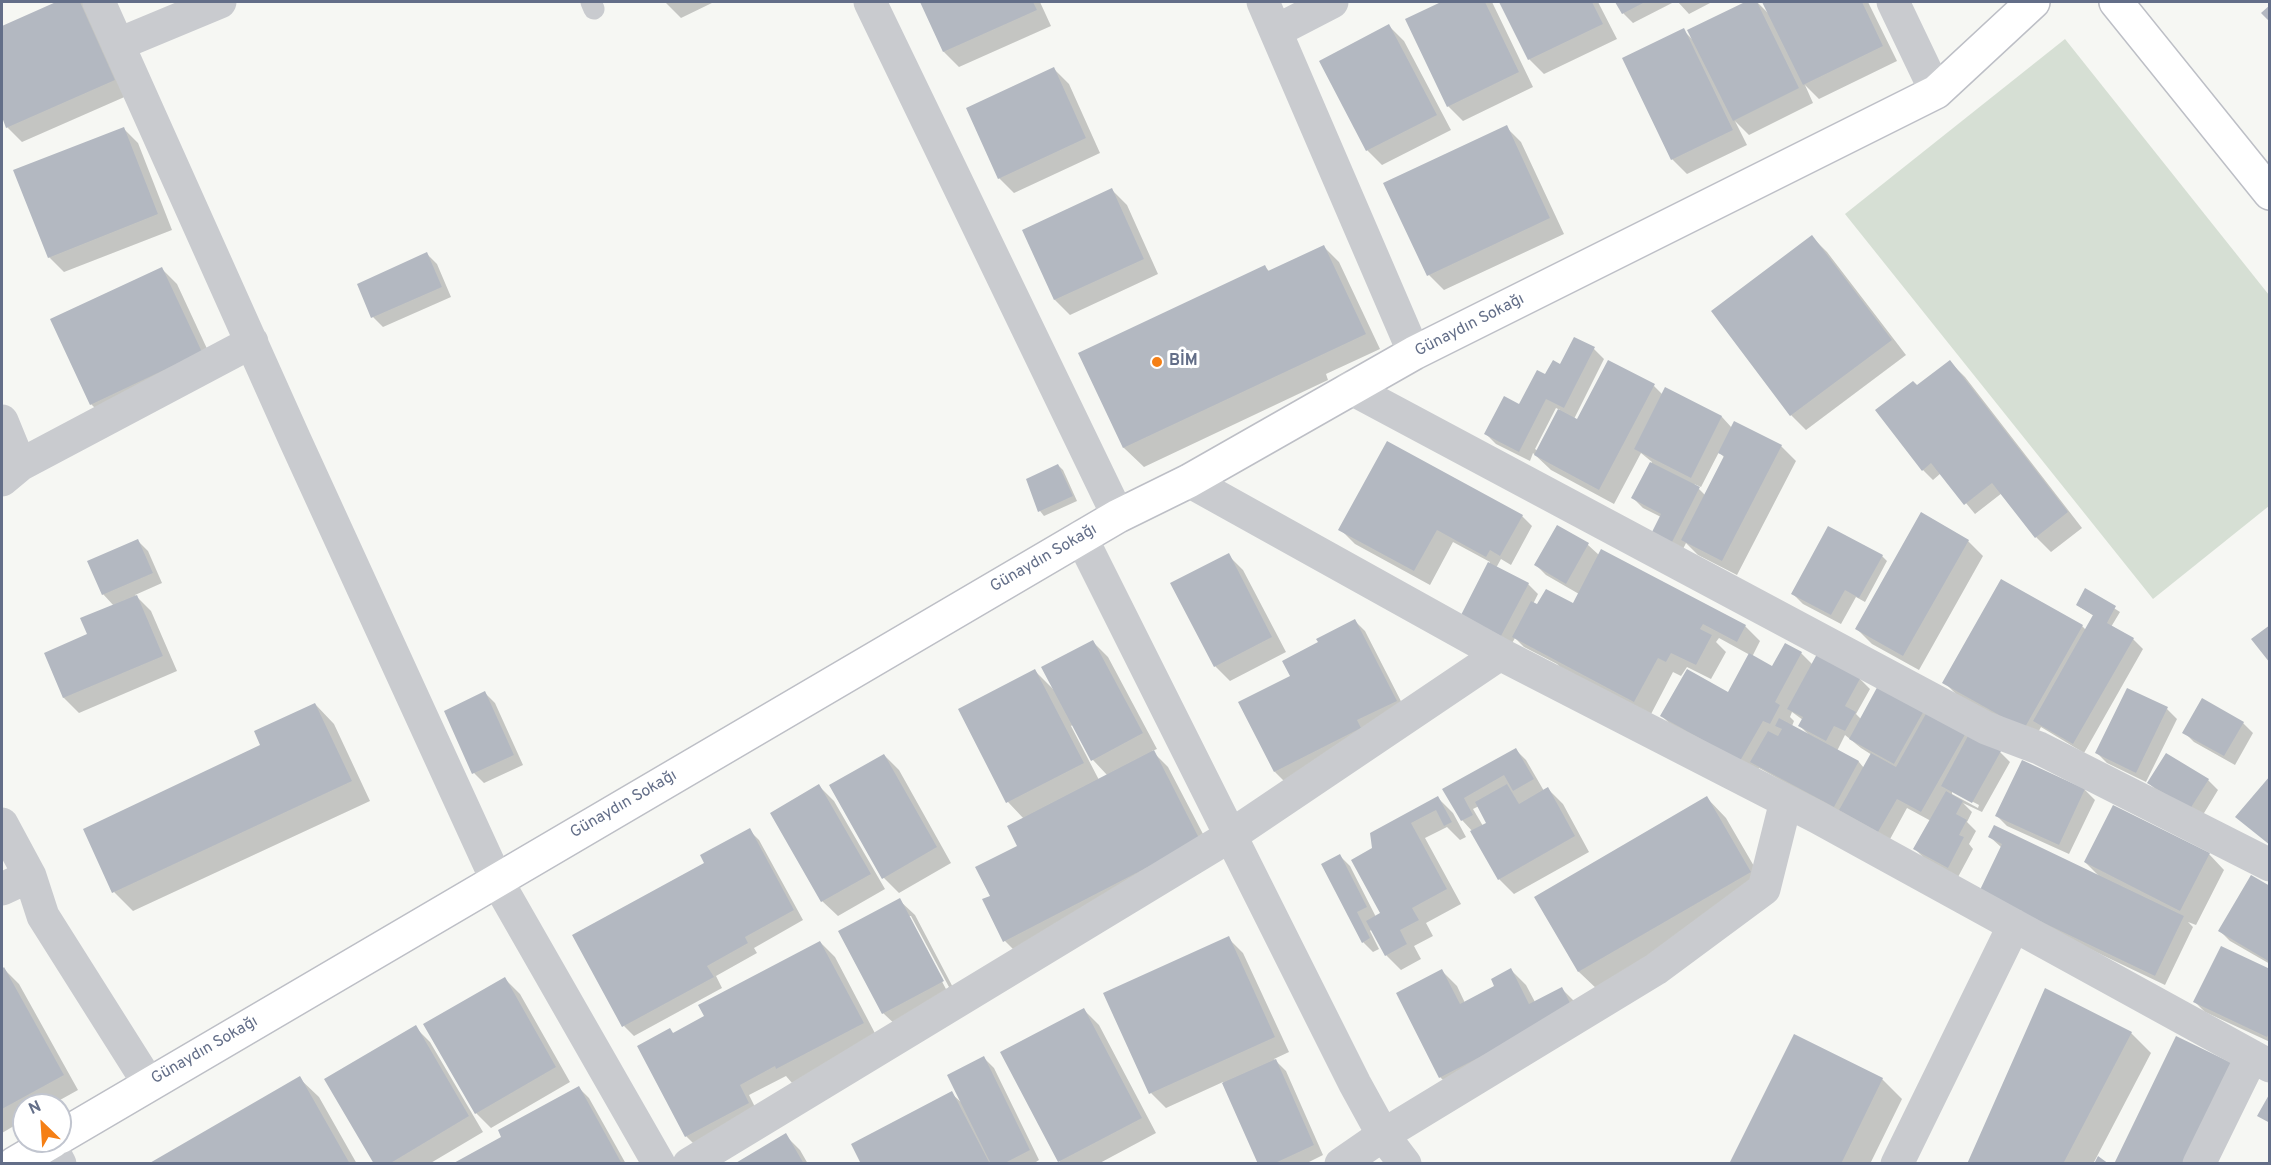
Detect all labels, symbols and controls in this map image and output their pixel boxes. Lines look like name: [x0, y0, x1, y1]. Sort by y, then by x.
street label: Günaydın Sokağı: [1412, 290, 1528, 362]
place label: BİM: [1169, 352, 1198, 372]
marker: BİM: [1150, 355, 1164, 369]
street label: Günaydın Sokağı: [987, 521, 1101, 597]
street label: Günaydın Sokağı: [567, 767, 681, 843]
street label: Günaydın Sokağı: [148, 1013, 262, 1089]
north arrow: [12, 1093, 72, 1153]
text: N: [26, 1097, 45, 1120]

